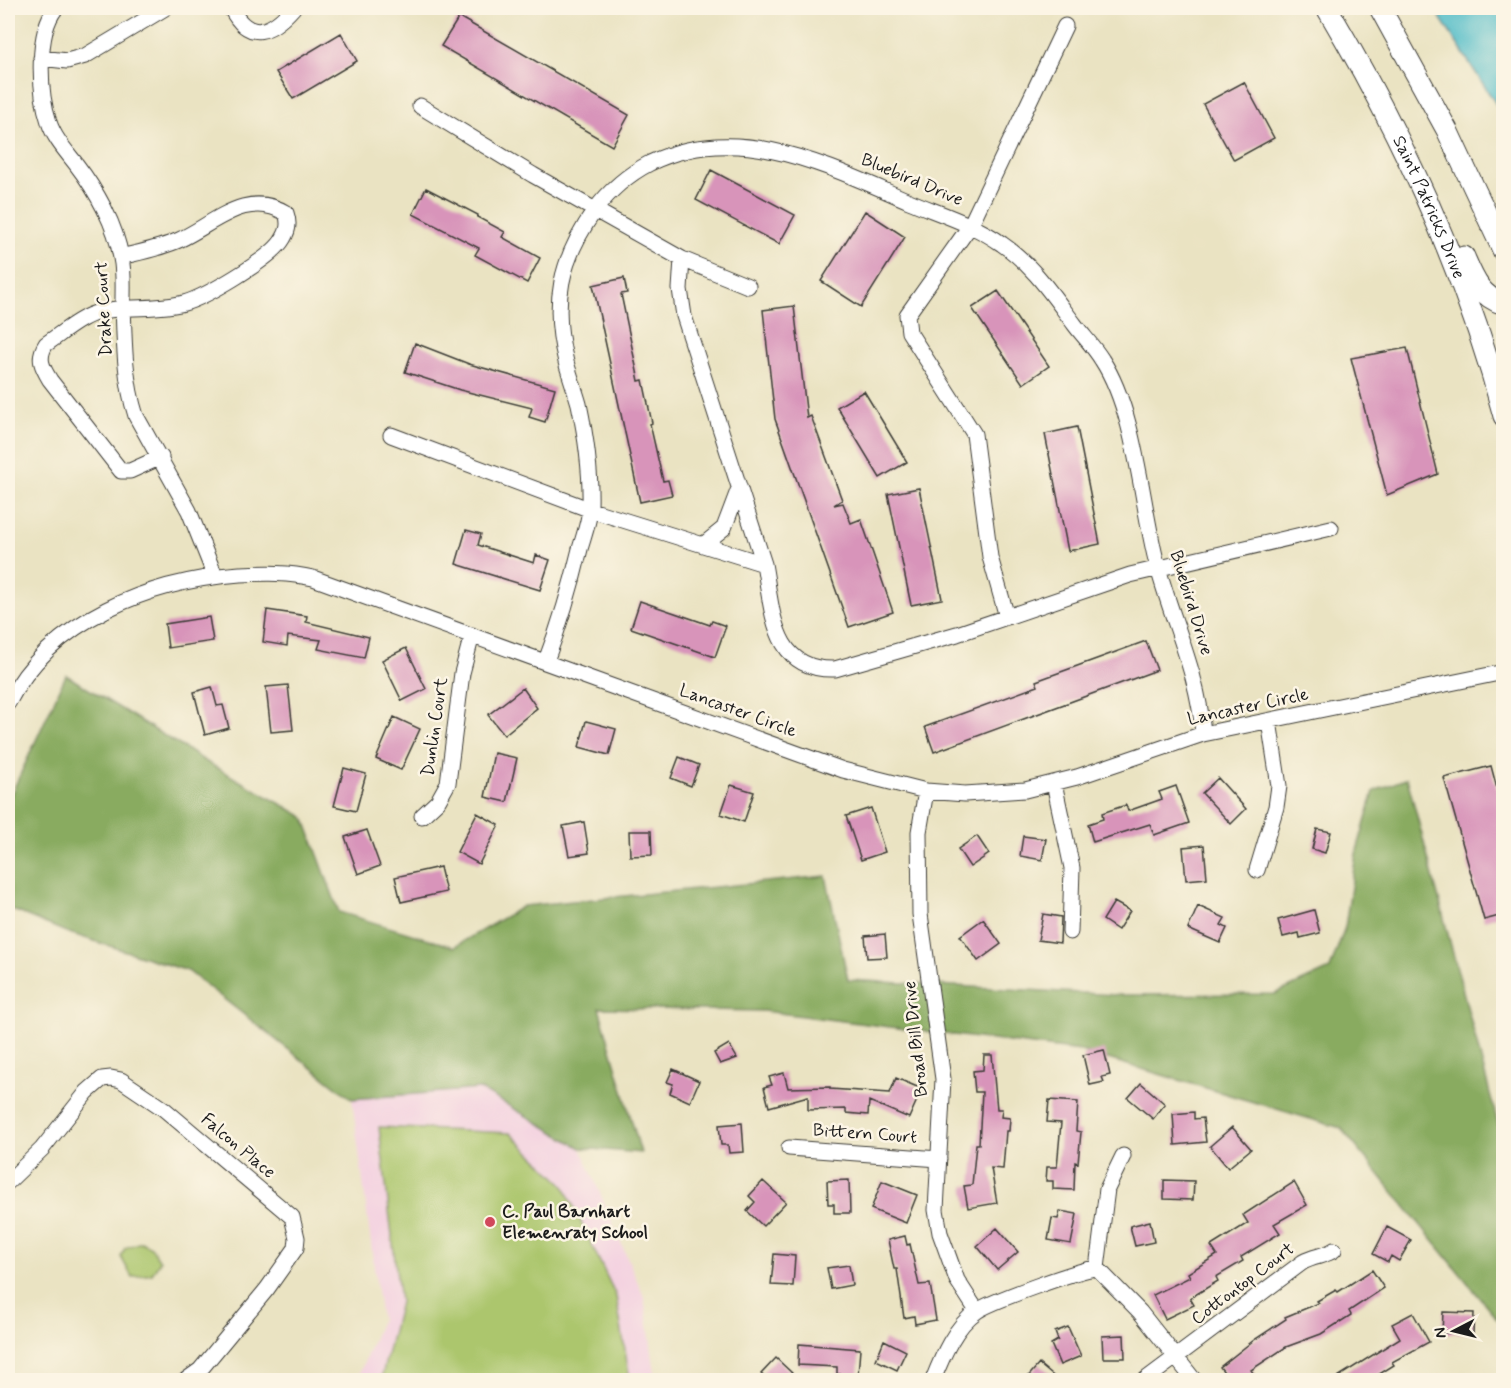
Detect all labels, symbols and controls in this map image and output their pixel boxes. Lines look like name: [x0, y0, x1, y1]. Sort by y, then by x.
street label: Saint Patricks Drive: [1386, 132, 1470, 282]
street label: Bluebird Drive: [857, 148, 967, 212]
street label: Drake Court: [90, 261, 118, 357]
street label: Bluebird Drive: [1164, 548, 1218, 658]
street label: Dunlin Court: [416, 676, 454, 778]
street label: Lancaster Circle: [676, 679, 800, 743]
street label: Lancaster Circle: [1185, 682, 1311, 732]
street label: Broad Bill Drive: [898, 980, 934, 1098]
street label: Falcon Place: [196, 1108, 280, 1184]
street label: Bittern Court: [812, 1118, 918, 1150]
place label: C. Paul Barnhart Elemenraty School: [502, 1200, 648, 1245]
marker: C. Paul Barnhart Elemenraty School: [483, 1215, 497, 1229]
street label: Cottontop Court: [1186, 1237, 1300, 1331]
north arrow: [1424, 1301, 1484, 1361]
text: N: [1430, 1326, 1452, 1339]

